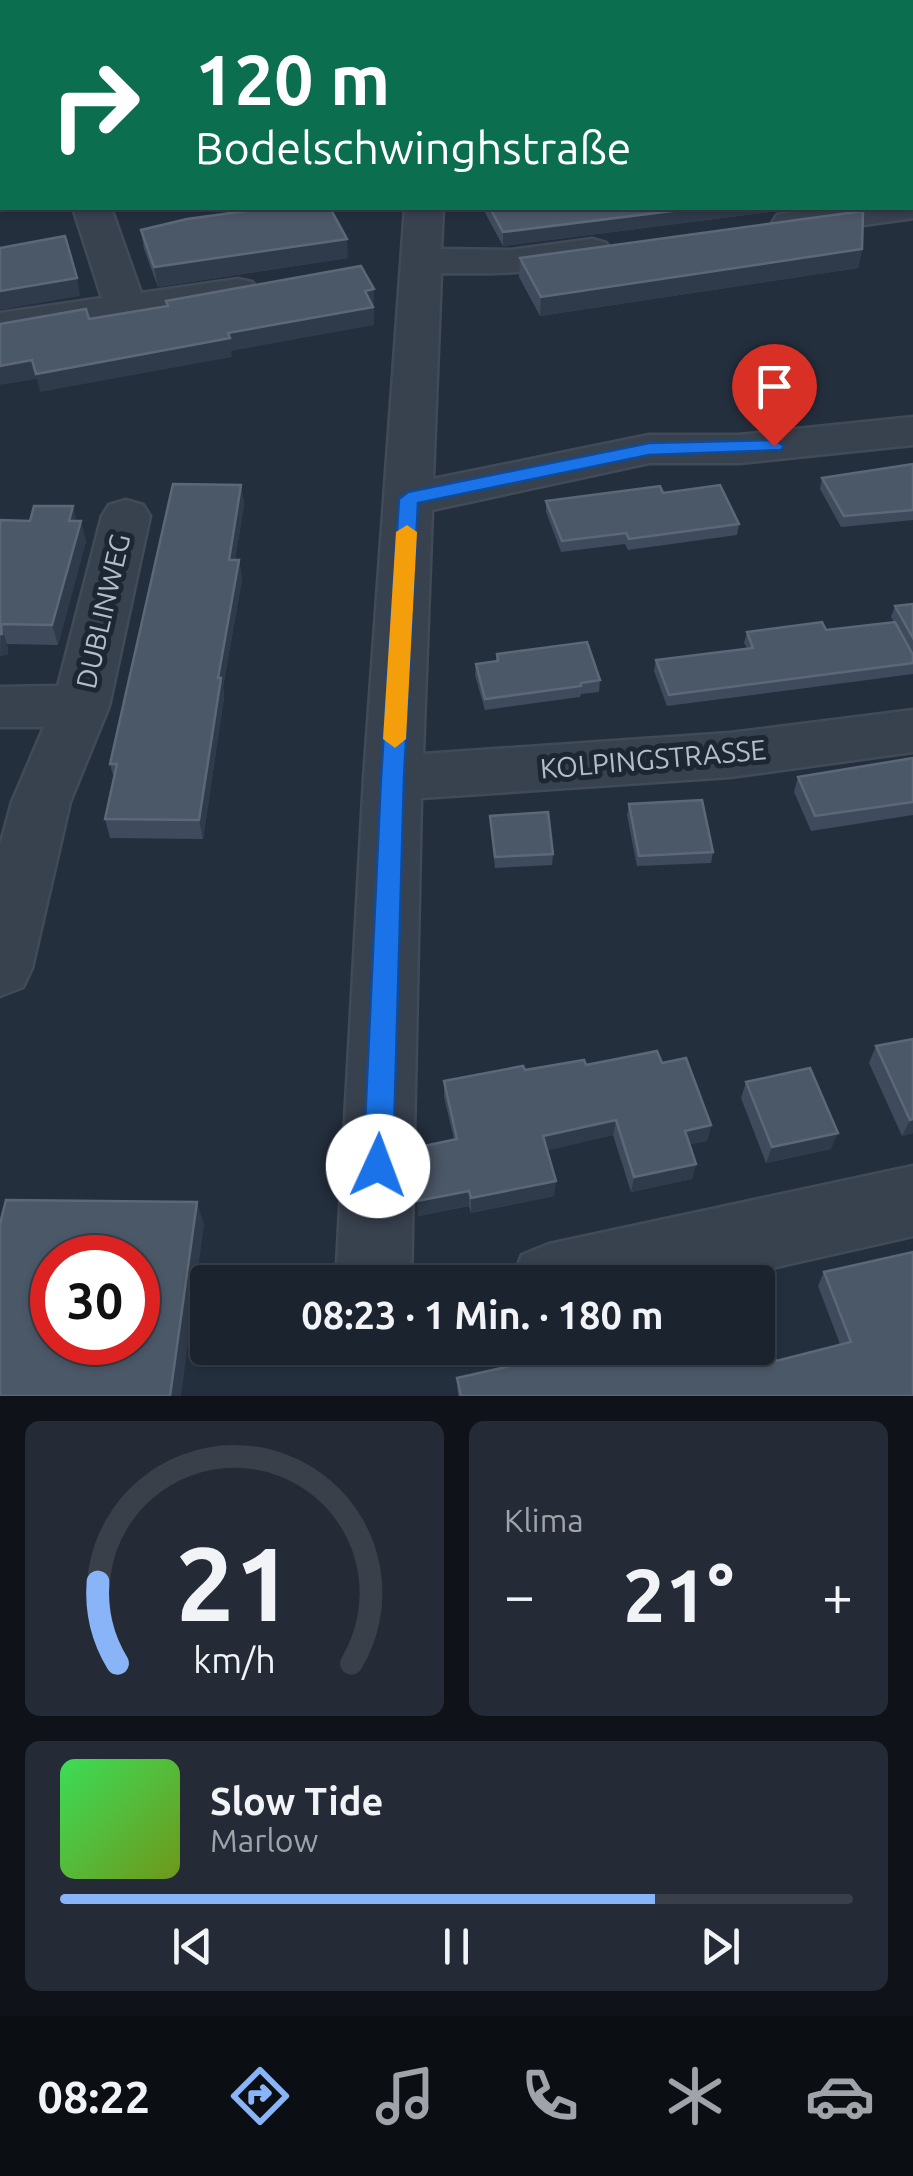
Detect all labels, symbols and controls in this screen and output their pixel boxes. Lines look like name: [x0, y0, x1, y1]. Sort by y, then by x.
icon: right: [30, 40, 160, 170]
text: 120 m: [195, 40, 390, 118]
text: Bodelschwinghstraße: [195, 122, 631, 173]
pin: [732, 344, 817, 447]
icon: arrive: [747, 359, 802, 414]
street label: DUBLINWEG: [70, 531, 135, 691]
street label: KOLPINGSTRASSE: [539, 733, 767, 784]
position arrow: [326, 1114, 430, 1218]
speed limit sign: 30: [30, 1235, 160, 1365]
text: 08:23 · 1 Min. · 180 m: [301, 1294, 664, 1336]
text: Klima: [504, 1502, 584, 1538]
text: 21: [176, 1524, 293, 1641]
text: 21°: [623, 1552, 734, 1636]
text: −: [504, 1564, 535, 1625]
text: +: [822, 1564, 853, 1625]
text: km/h: [193, 1640, 276, 1680]
text: Slow Tide: [210, 1780, 383, 1822]
text: Marlow: [210, 1822, 318, 1858]
icon: previous: [165, 1919, 220, 1974]
icon: pause: [429, 1919, 484, 1974]
icon: next: [693, 1919, 748, 1974]
icon: directions: [225, 2061, 295, 2131]
icon: music: [370, 2061, 440, 2131]
icon: phone: [515, 2061, 585, 2131]
icon: climate: [660, 2061, 730, 2131]
icon: car: [805, 2061, 875, 2131]
text: 08:22: [38, 2071, 150, 2122]

